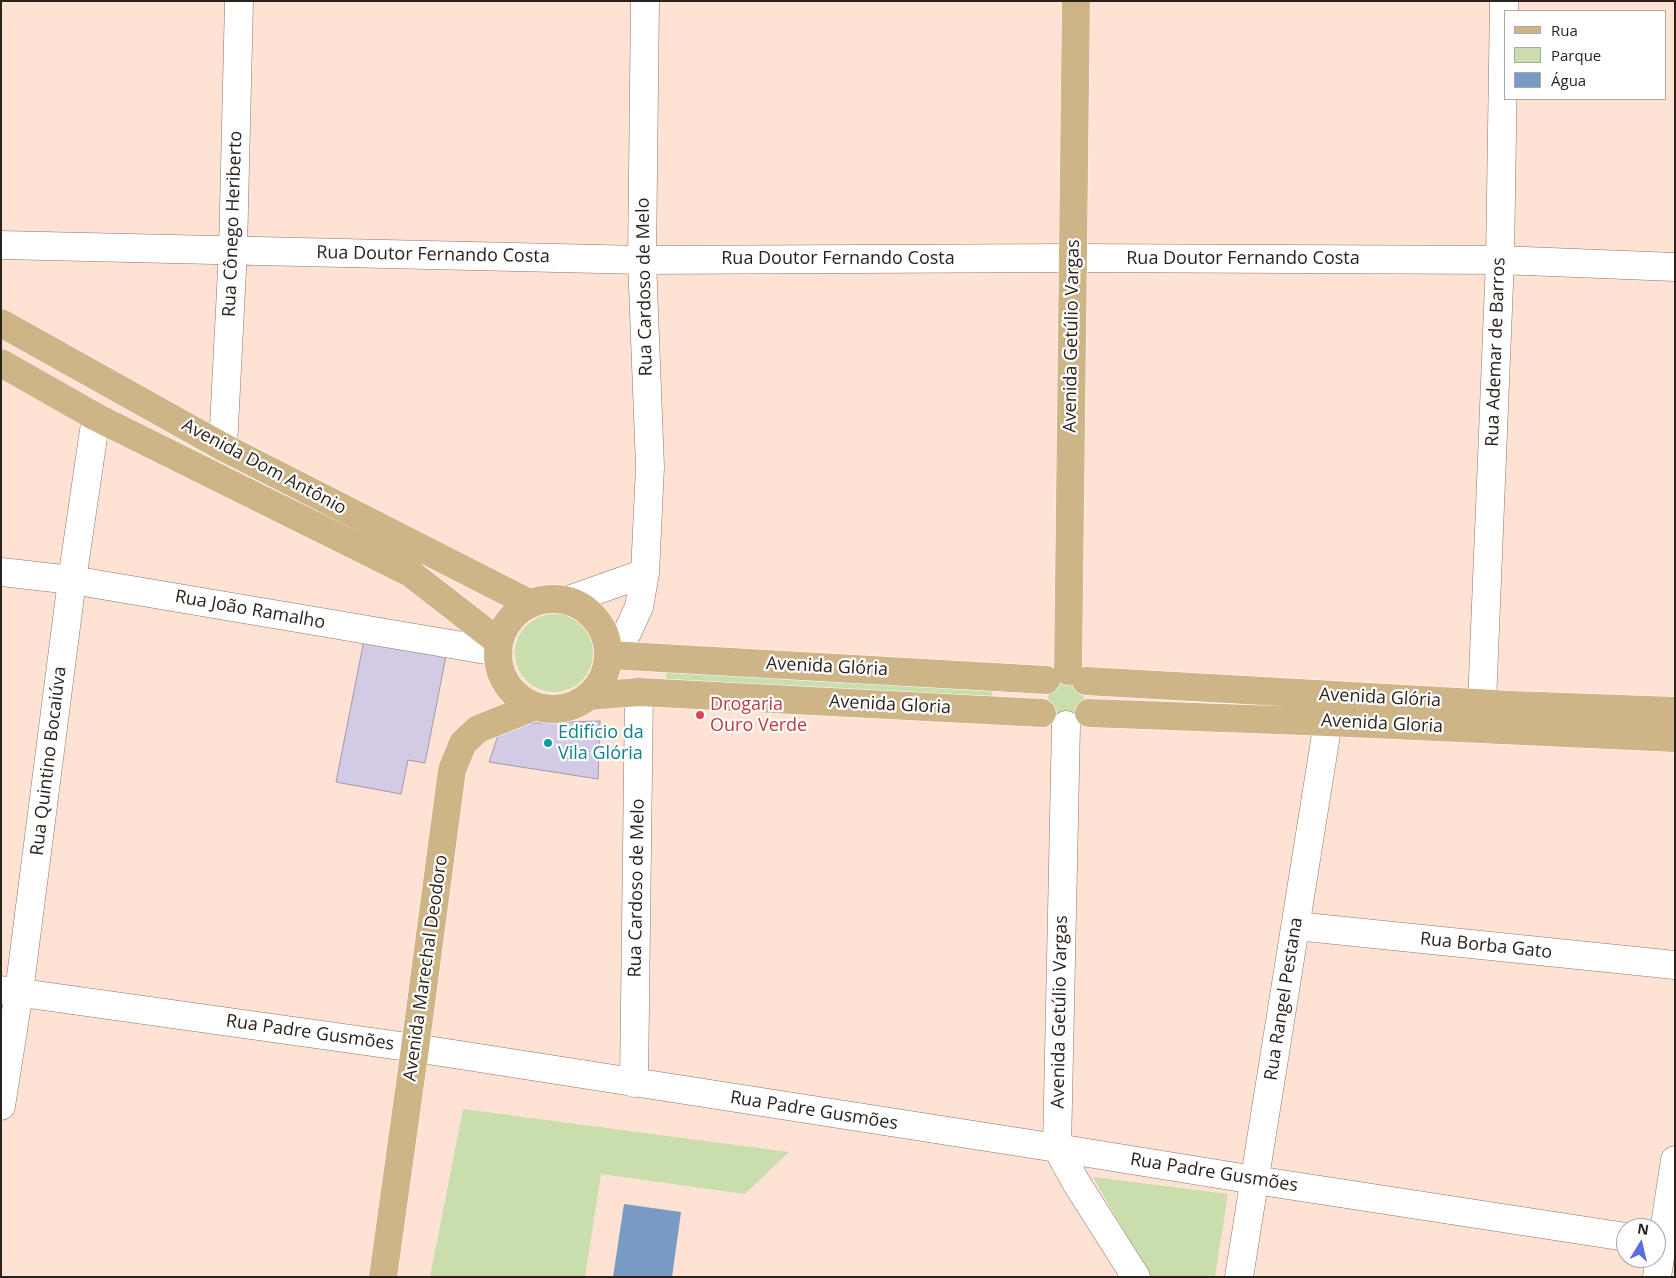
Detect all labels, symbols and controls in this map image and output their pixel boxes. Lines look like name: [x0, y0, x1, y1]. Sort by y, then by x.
legend: [1504, 10, 1666, 100]
text: Rua: [1551, 20, 1578, 40]
text: Parque: [1551, 45, 1601, 65]
text: Água: [1551, 70, 1586, 90]
street label: Rua Cônego Heriberto: [219, 130, 247, 318]
street label: Rua Cardoso de Melo: [633, 197, 657, 377]
street label: Avenida Getúlio Vargas: [1060, 239, 1084, 433]
street label: Rua Doutor Fernando Costa: [316, 242, 550, 268]
street label: Rua Doutor Fernando Costa: [721, 248, 955, 270]
street label: Rua Doutor Fernando Costa: [1126, 248, 1360, 270]
street label: Rua Ademar de Barros: [1482, 257, 1510, 447]
street label: Avenida Dom Antônio: [178, 414, 350, 520]
street label: Rua João Ramalho: [173, 586, 327, 634]
street label: Avenida Glória: [765, 653, 889, 681]
street label: Rua Quintino Bocaiúva: [27, 665, 71, 857]
street label: Avenida Glória: [1318, 684, 1442, 712]
street label: Avenida Gloria: [828, 691, 952, 719]
place label: Drogaria Ouro Verde: [710, 694, 807, 736]
marker: Drogaria Ouro Verde: [694, 709, 706, 721]
street label: Avenida Gloria: [1320, 710, 1444, 738]
place label: Edifício da Vila Glória: [558, 722, 644, 764]
marker: Edifício da Vila Glória: [542, 737, 554, 749]
street label: Rua Cardoso de Melo: [625, 798, 649, 978]
street label: Avenida Marechal Deodoro: [399, 853, 453, 1083]
street label: Avenida Getúlio Vargas: [1048, 915, 1072, 1109]
street label: Rua Rangel Pestana: [1260, 916, 1308, 1082]
street label: Rua Borba Gato: [1419, 928, 1553, 964]
street label: Rua Padre Gusmões: [224, 1010, 396, 1056]
street label: Rua Padre Gusmões: [729, 1087, 899, 1135]
street label: Rua Padre Gusmões: [1129, 1149, 1299, 1197]
north arrow: [1616, 1218, 1666, 1268]
text: N: [1636, 1218, 1650, 1239]

